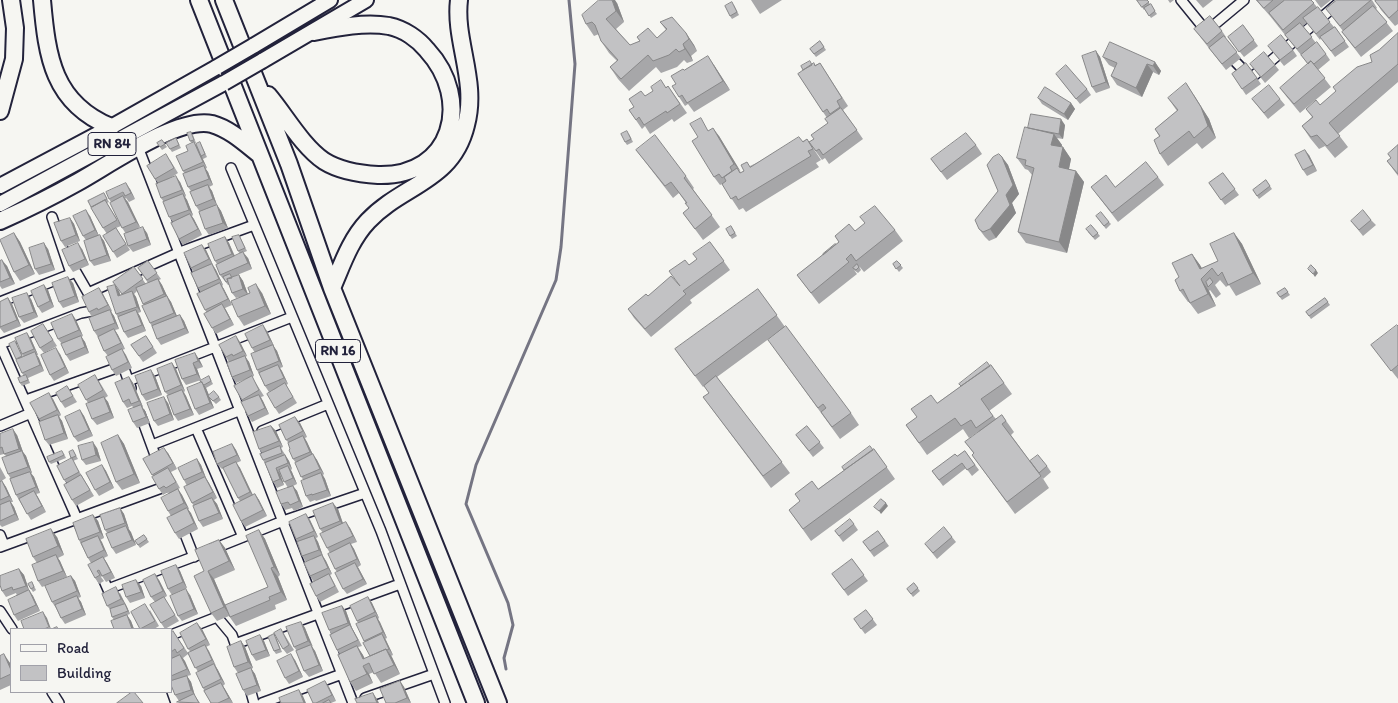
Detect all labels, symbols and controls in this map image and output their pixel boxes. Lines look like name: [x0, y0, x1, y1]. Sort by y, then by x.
road number: RN 84: [88, 132, 136, 156]
road number: RN 16: [316, 340, 360, 362]
legend: [10, 628, 172, 693]
text: Road: [57, 639, 89, 657]
text: Building: [57, 664, 111, 682]

